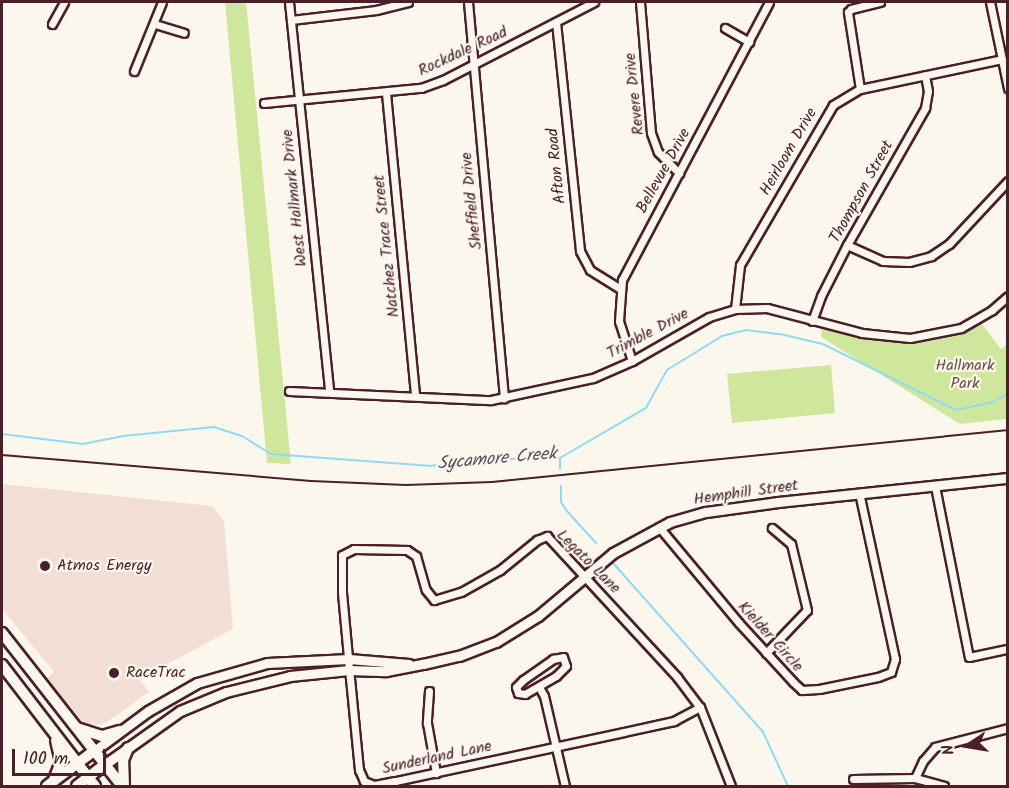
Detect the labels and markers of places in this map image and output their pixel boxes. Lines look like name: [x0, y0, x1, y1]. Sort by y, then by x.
place label: Atmos Energy: [57, 556, 152, 576]
marker: Atmos Energy: [38, 559, 52, 573]
place label: RaceTrac: [126, 663, 186, 683]
marker: RaceTrac: [107, 666, 121, 680]

